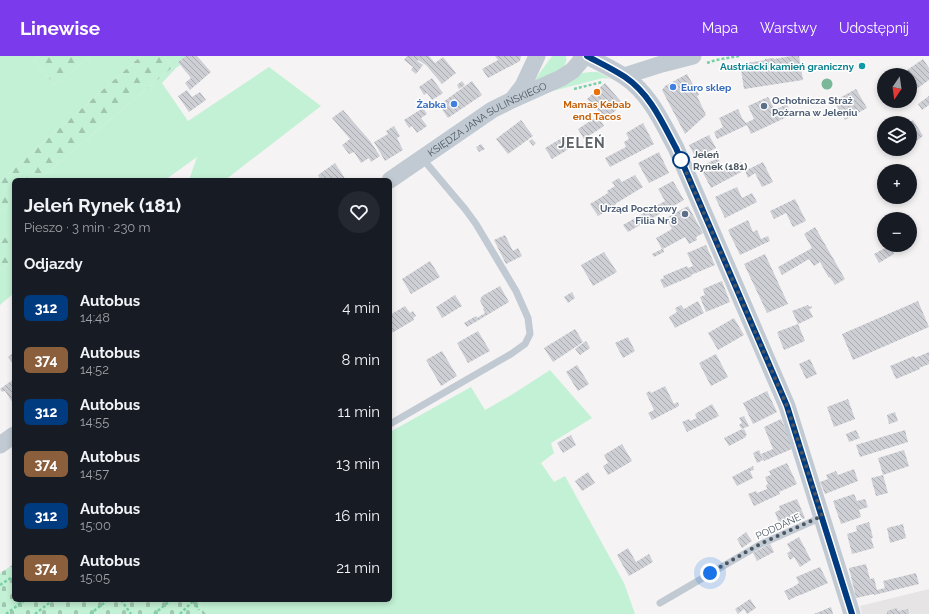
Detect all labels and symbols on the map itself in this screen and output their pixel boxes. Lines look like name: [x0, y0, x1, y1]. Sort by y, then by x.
place label: Austriacki kamień graniczny: [720, 61, 854, 72]
marker: Austriacki kamień graniczny: [857, 61, 867, 71]
north arrow: [877, 68, 917, 108]
street label: KSIĘDZA JANA SULIŃSKIEGO: [426, 80, 549, 159]
marker: Euro sklep: [668, 82, 678, 92]
place label: Euro sklep: [681, 82, 732, 93]
marker: Mamas Kebab end Tacos: [592, 87, 602, 97]
place label: Ochotnicza Straż Pożarna w Jeleniu: [772, 95, 858, 118]
place label: Żabka: [416, 99, 446, 110]
marker: Żabka: [449, 99, 459, 109]
place label: Mamas Kebab end Tacos: [563, 99, 631, 122]
marker: Ochotnicza Straż Pożarna w Jeleniu: [759, 101, 769, 111]
district label: JELEŃ: [558, 134, 606, 151]
place label: Jeleń Rynek (181): [693, 149, 747, 172]
marker: Jeleń Rynek (181): [672, 151, 690, 169]
place label: Urząd Pocztowy Filia Nr 8: [600, 203, 677, 226]
marker: Urząd Pocztowy Filia Nr 8: [680, 209, 690, 219]
street label: PODDANE: [754, 511, 802, 542]
your location: [700, 563, 720, 583]

